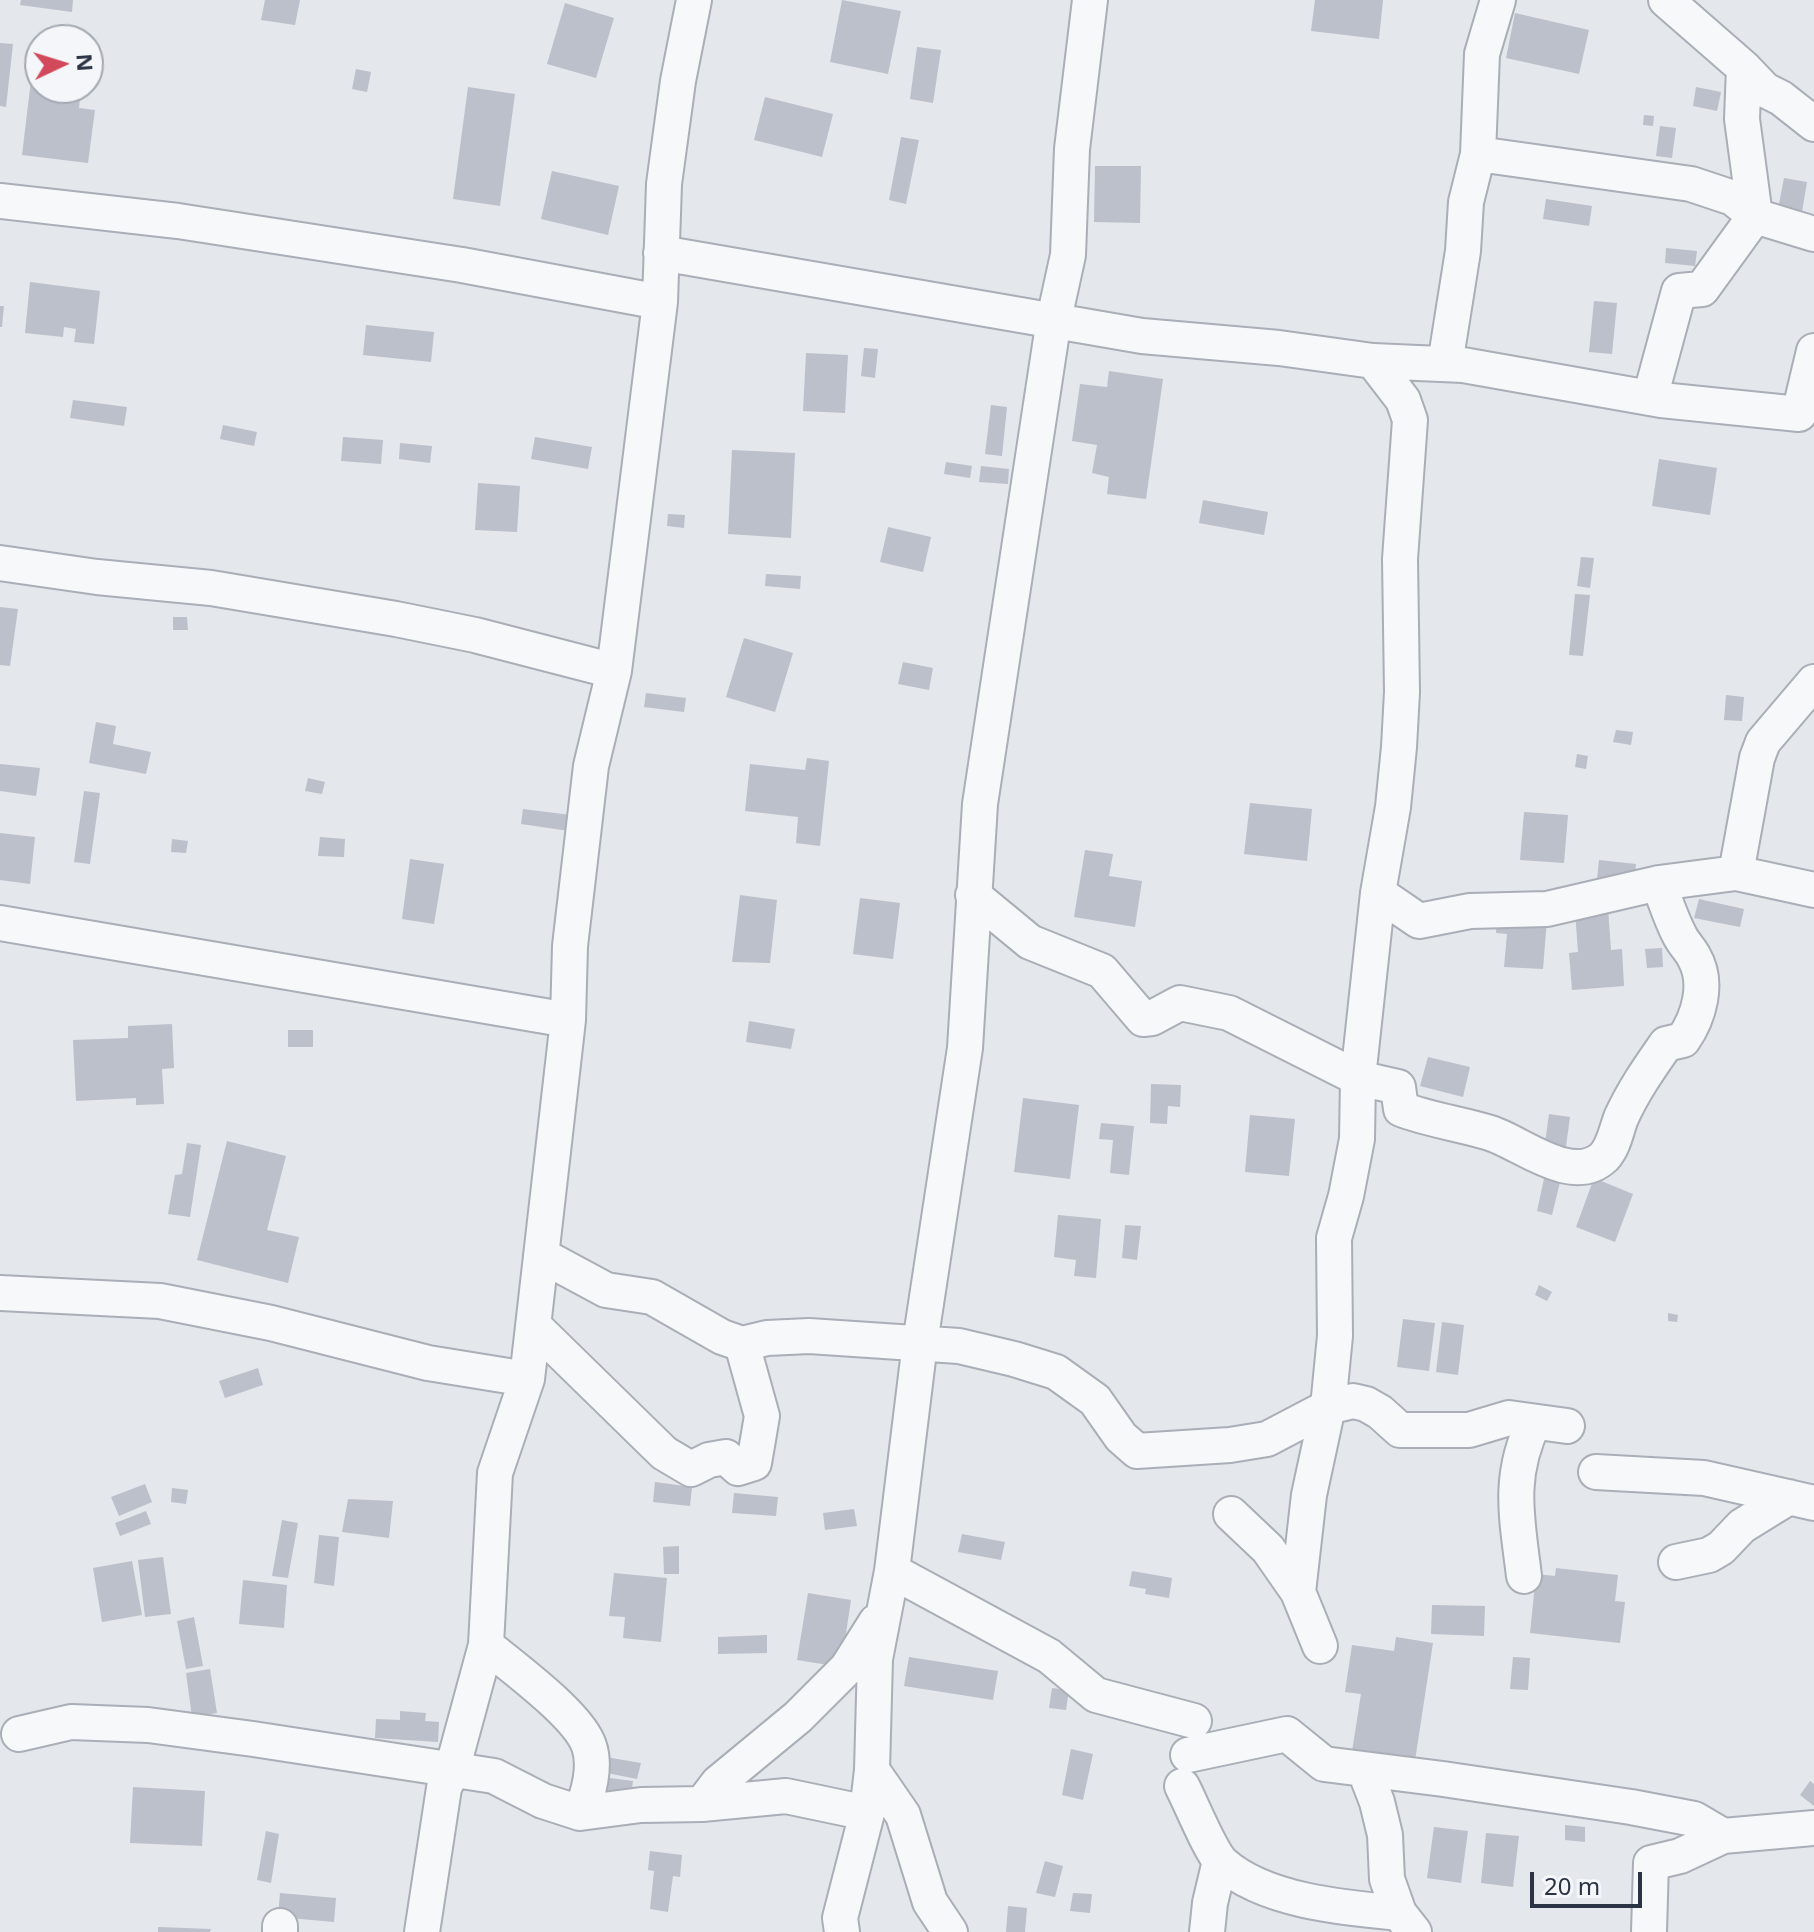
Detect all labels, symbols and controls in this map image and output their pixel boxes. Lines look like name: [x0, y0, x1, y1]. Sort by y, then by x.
north arrow: [24, 24, 104, 104]
text: N: [70, 52, 102, 72]
scale bar: [1534, 1856, 1646, 1906]
text: 20 m: [1544, 1869, 1600, 1902]

